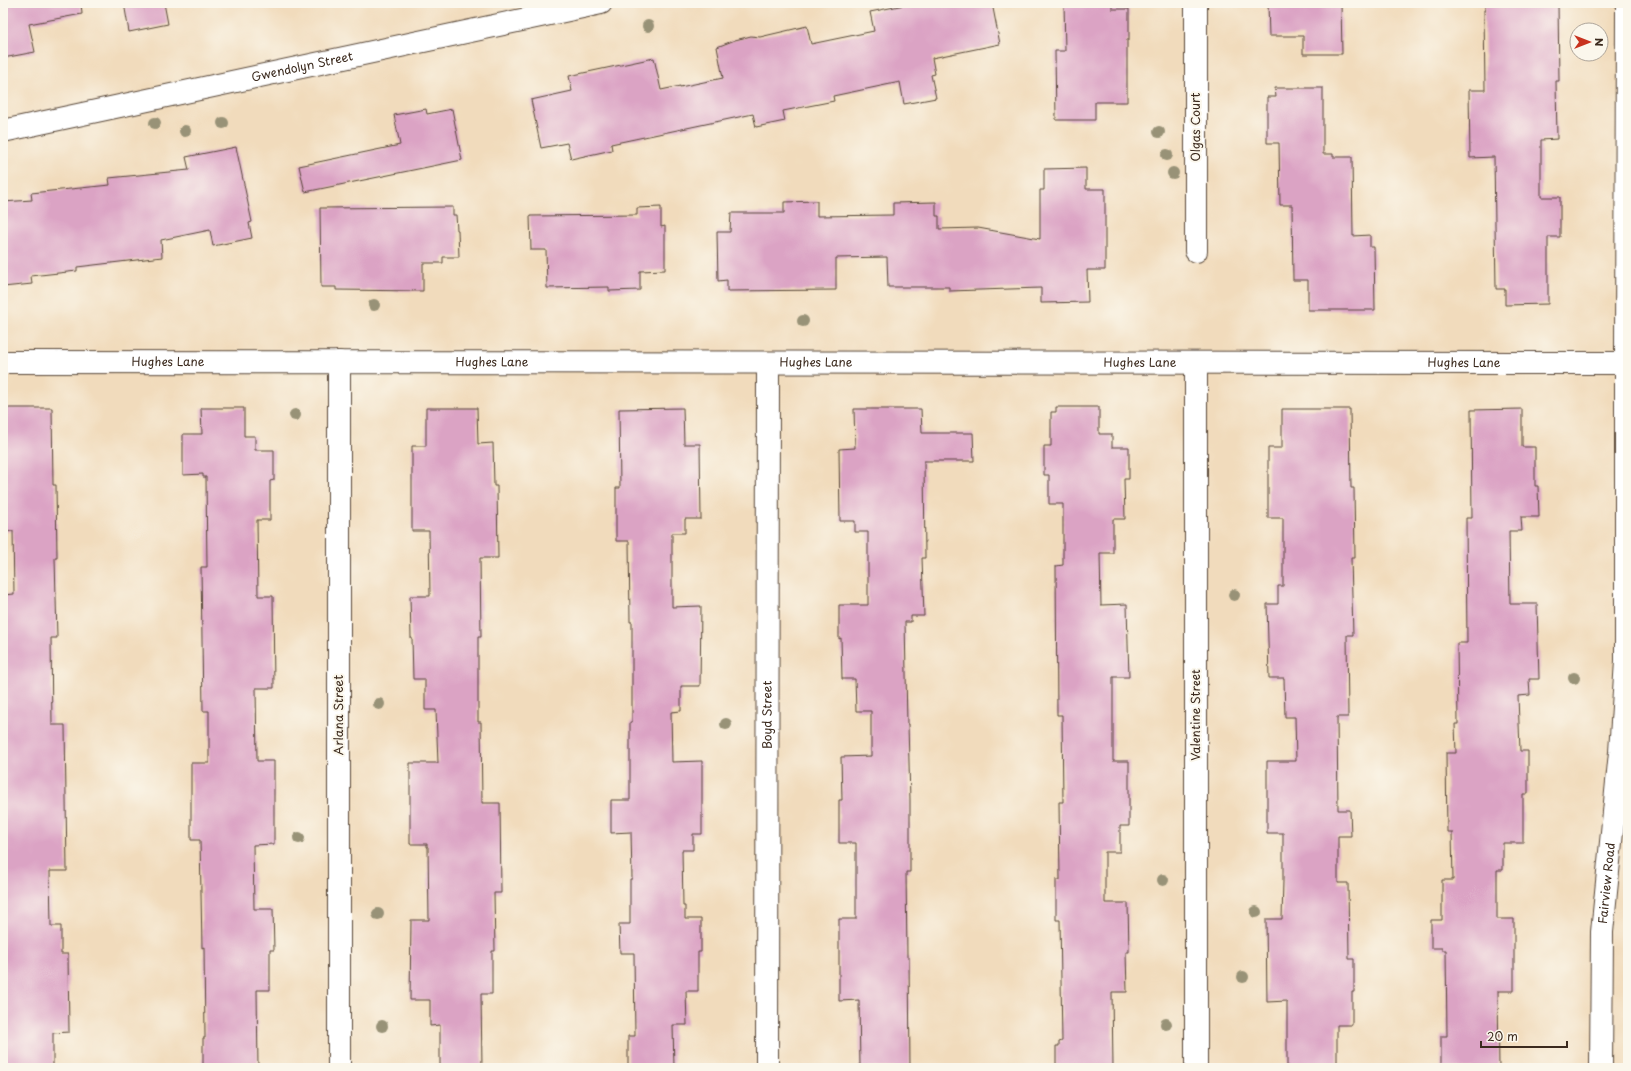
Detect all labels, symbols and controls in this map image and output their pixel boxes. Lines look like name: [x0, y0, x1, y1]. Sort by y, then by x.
north arrow: [1569, 22, 1609, 62]
text: N: [1591, 38, 1608, 47]
street label: Gwendolyn Street: [250, 46, 355, 86]
street label: Olgas Court: [1186, 92, 1204, 161]
street label: Hughes Lane: [131, 352, 205, 370]
street label: Hughes Lane: [455, 352, 529, 370]
street label: Hughes Lane: [779, 352, 853, 371]
street label: Hughes Lane: [1103, 353, 1177, 371]
street label: Hughes Lane: [1427, 353, 1501, 371]
street label: Valentine Street: [1186, 669, 1204, 761]
street label: Arlana Street: [329, 675, 347, 755]
street label: Boyd Street: [757, 681, 776, 749]
street label: Fairview Road: [1593, 842, 1619, 925]
scale bar: [1481, 1023, 1567, 1049]
text: 20 m: [1487, 1027, 1518, 1045]

